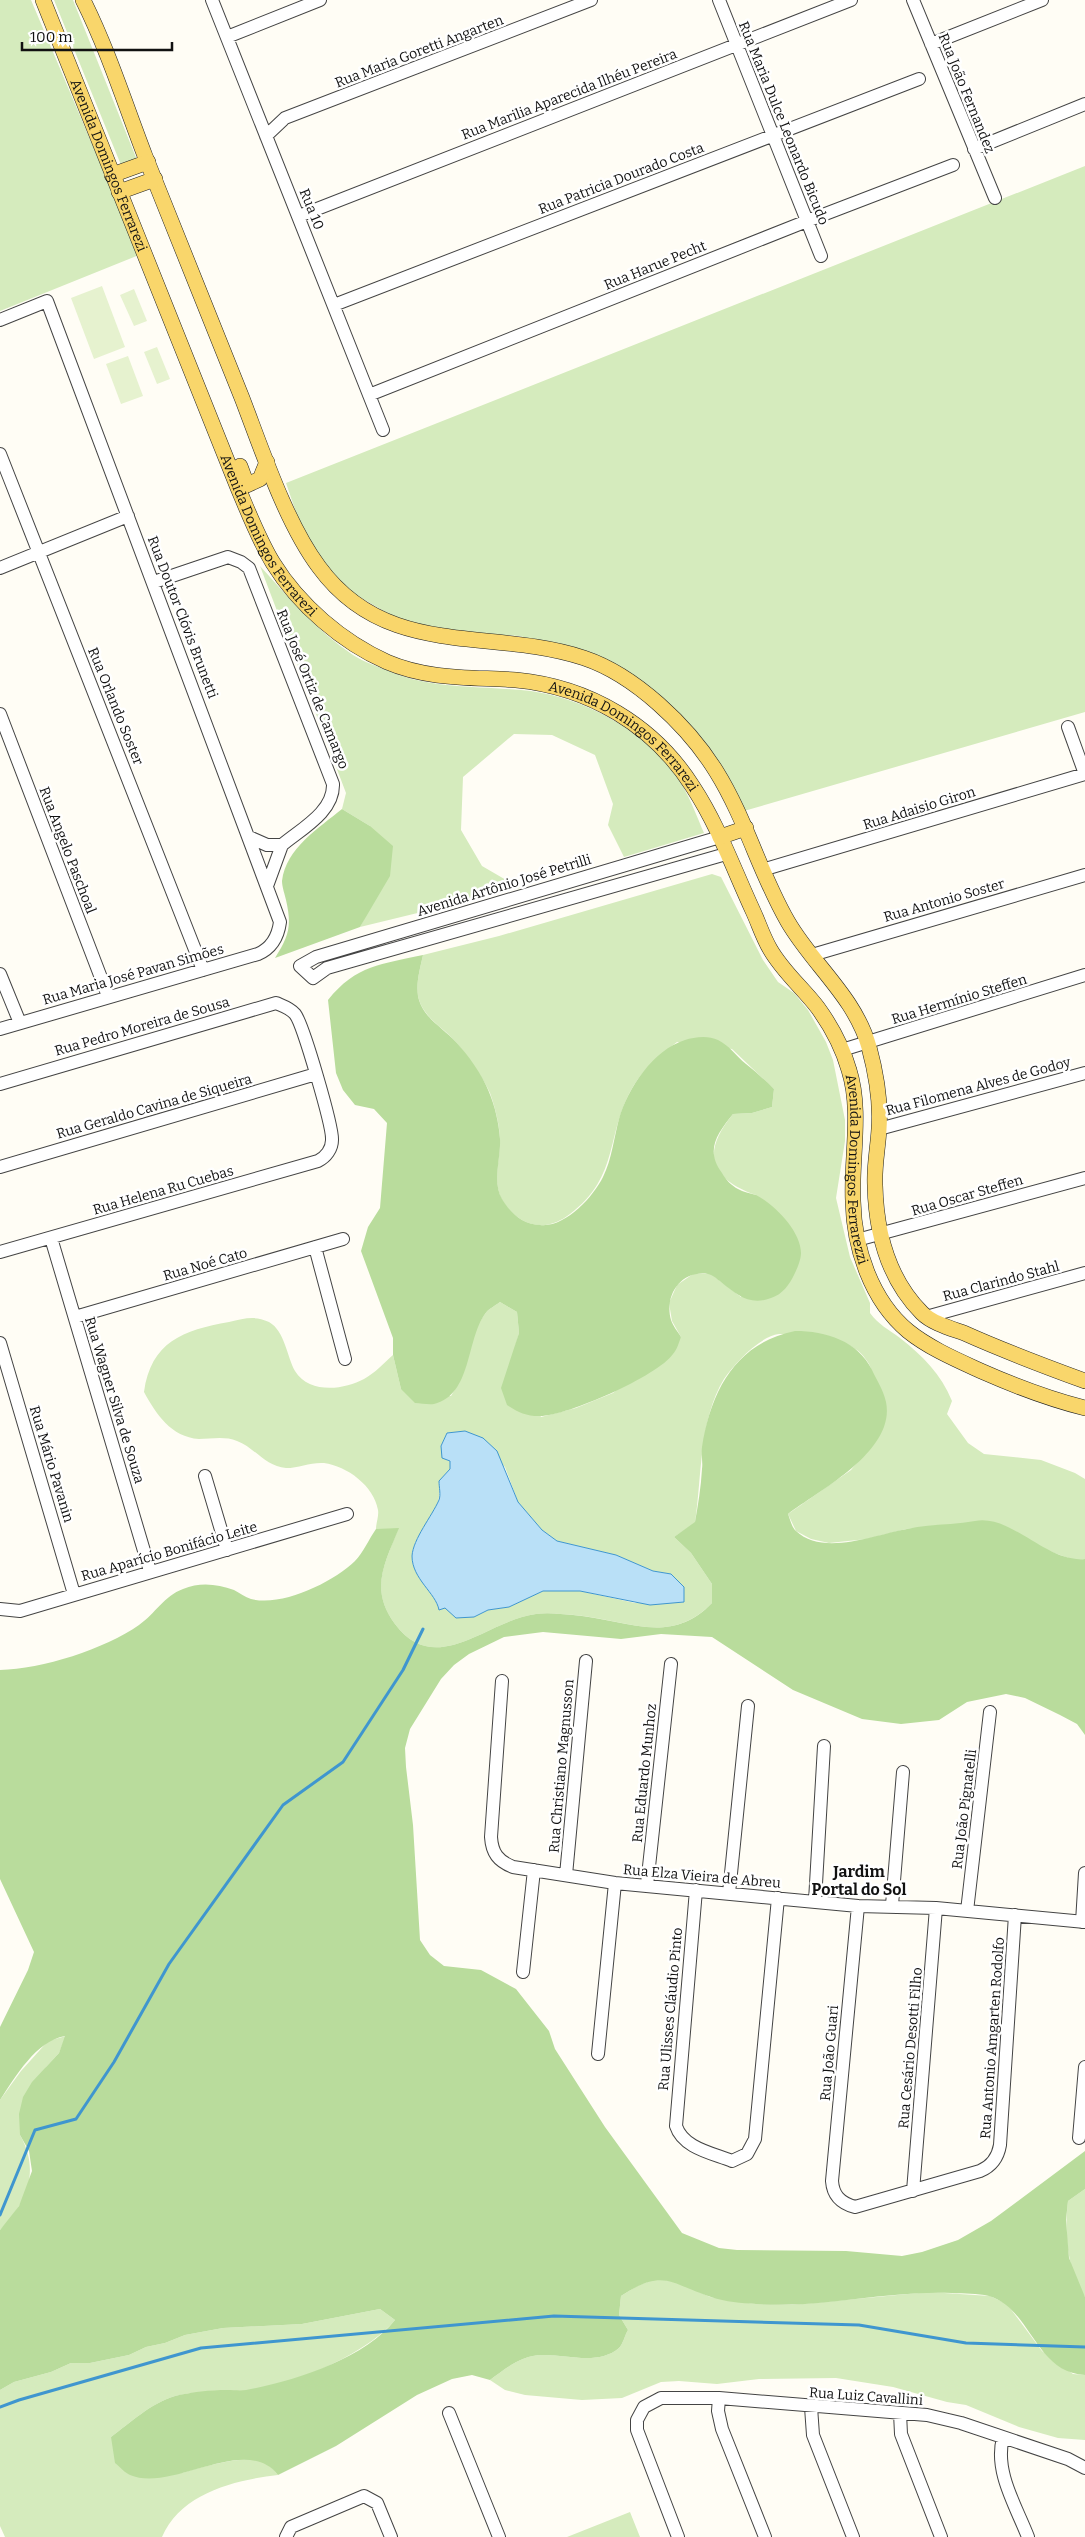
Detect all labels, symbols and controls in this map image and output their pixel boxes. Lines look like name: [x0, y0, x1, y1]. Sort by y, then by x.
street label: Rua Maria Goretti Angarten: [333, 11, 506, 91]
street label: Rua Maria Dulce Leonardo Bicudo: [735, 19, 832, 228]
scale bar: [22, 20, 172, 52]
text: 100 m: [30, 28, 73, 46]
street label: Rua João Fernandez: [935, 31, 999, 156]
street label: Rua Marilia Aparecida Ilhéu Pereira: [459, 45, 680, 143]
street label: Avenida Domingos Ferrarezi: [67, 77, 151, 254]
street label: Rua Patricia Dourado Costa: [536, 139, 707, 218]
street label: Rua 10: [296, 186, 327, 232]
street label: Rua Harue Pecht: [602, 237, 709, 294]
street label: Avenida Domingos Ferrarezi: [216, 452, 320, 620]
street label: Rua Doutor Clóvis Brunetti: [144, 534, 221, 701]
street label: Rua José Ortiz de Camargo: [273, 607, 352, 772]
street label: Rua Orlando Soster: [84, 645, 147, 768]
street label: Avenida Domingos Ferrarezi: [547, 678, 702, 795]
street label: Rua Adaisio Giron: [861, 783, 978, 834]
street label: Rua Angelo Paschoal: [35, 784, 100, 916]
street label: Avenida Artônio José Petrilli: [415, 851, 593, 920]
street label: Rua Antonio Soster: [882, 875, 1007, 926]
street label: Rua Maria José Pavan Simões: [41, 940, 226, 1009]
street label: Rua Hermínio Steffen: [889, 971, 1029, 1028]
street label: Rua Pedro Moreira de Sousa: [53, 993, 232, 1060]
street label: Rua Filomena Alves de Godoy: [884, 1053, 1073, 1119]
street label: Rua Geraldo Cavina de Siqueira: [55, 1070, 254, 1143]
street label: Avenida Domingos Ferrarezzi: [842, 1073, 872, 1266]
street label: Rua Helena Ru Cuebas: [91, 1162, 235, 1219]
street label: Rua Oscar Steffen: [909, 1171, 1025, 1220]
street label: Rua Noé Cato: [161, 1244, 249, 1285]
street label: Rua Clarindo Stahl: [941, 1258, 1061, 1305]
street label: Rua Wagner Silva de Souza: [81, 1315, 148, 1486]
street label: Rua Mário Pavanin: [26, 1404, 77, 1525]
street label: Rua Aparício Bonifácio Leite: [79, 1518, 259, 1585]
street label: Rua Christiano Magnusson: [545, 1678, 578, 1854]
street label: Rua Eduardo Munhoz: [629, 1702, 660, 1843]
street label: Rua João Pignatelli: [949, 1748, 980, 1870]
street label: Rua Elza Vieira de Abreu: [622, 1861, 782, 1892]
district label: Jardim Portal do Sol: [812, 1862, 906, 1899]
street label: Rua Ulisses Cláudio Pinto: [655, 1927, 686, 2091]
street label: Rua Antonio Amgarten Rodolfo: [977, 1937, 1008, 2140]
street label: Rua Cesário Desotti Filho: [895, 1967, 926, 2129]
street label: Rua João Guari: [817, 2005, 842, 2102]
street label: Rua Luiz Cavallini: [808, 2384, 923, 2409]

